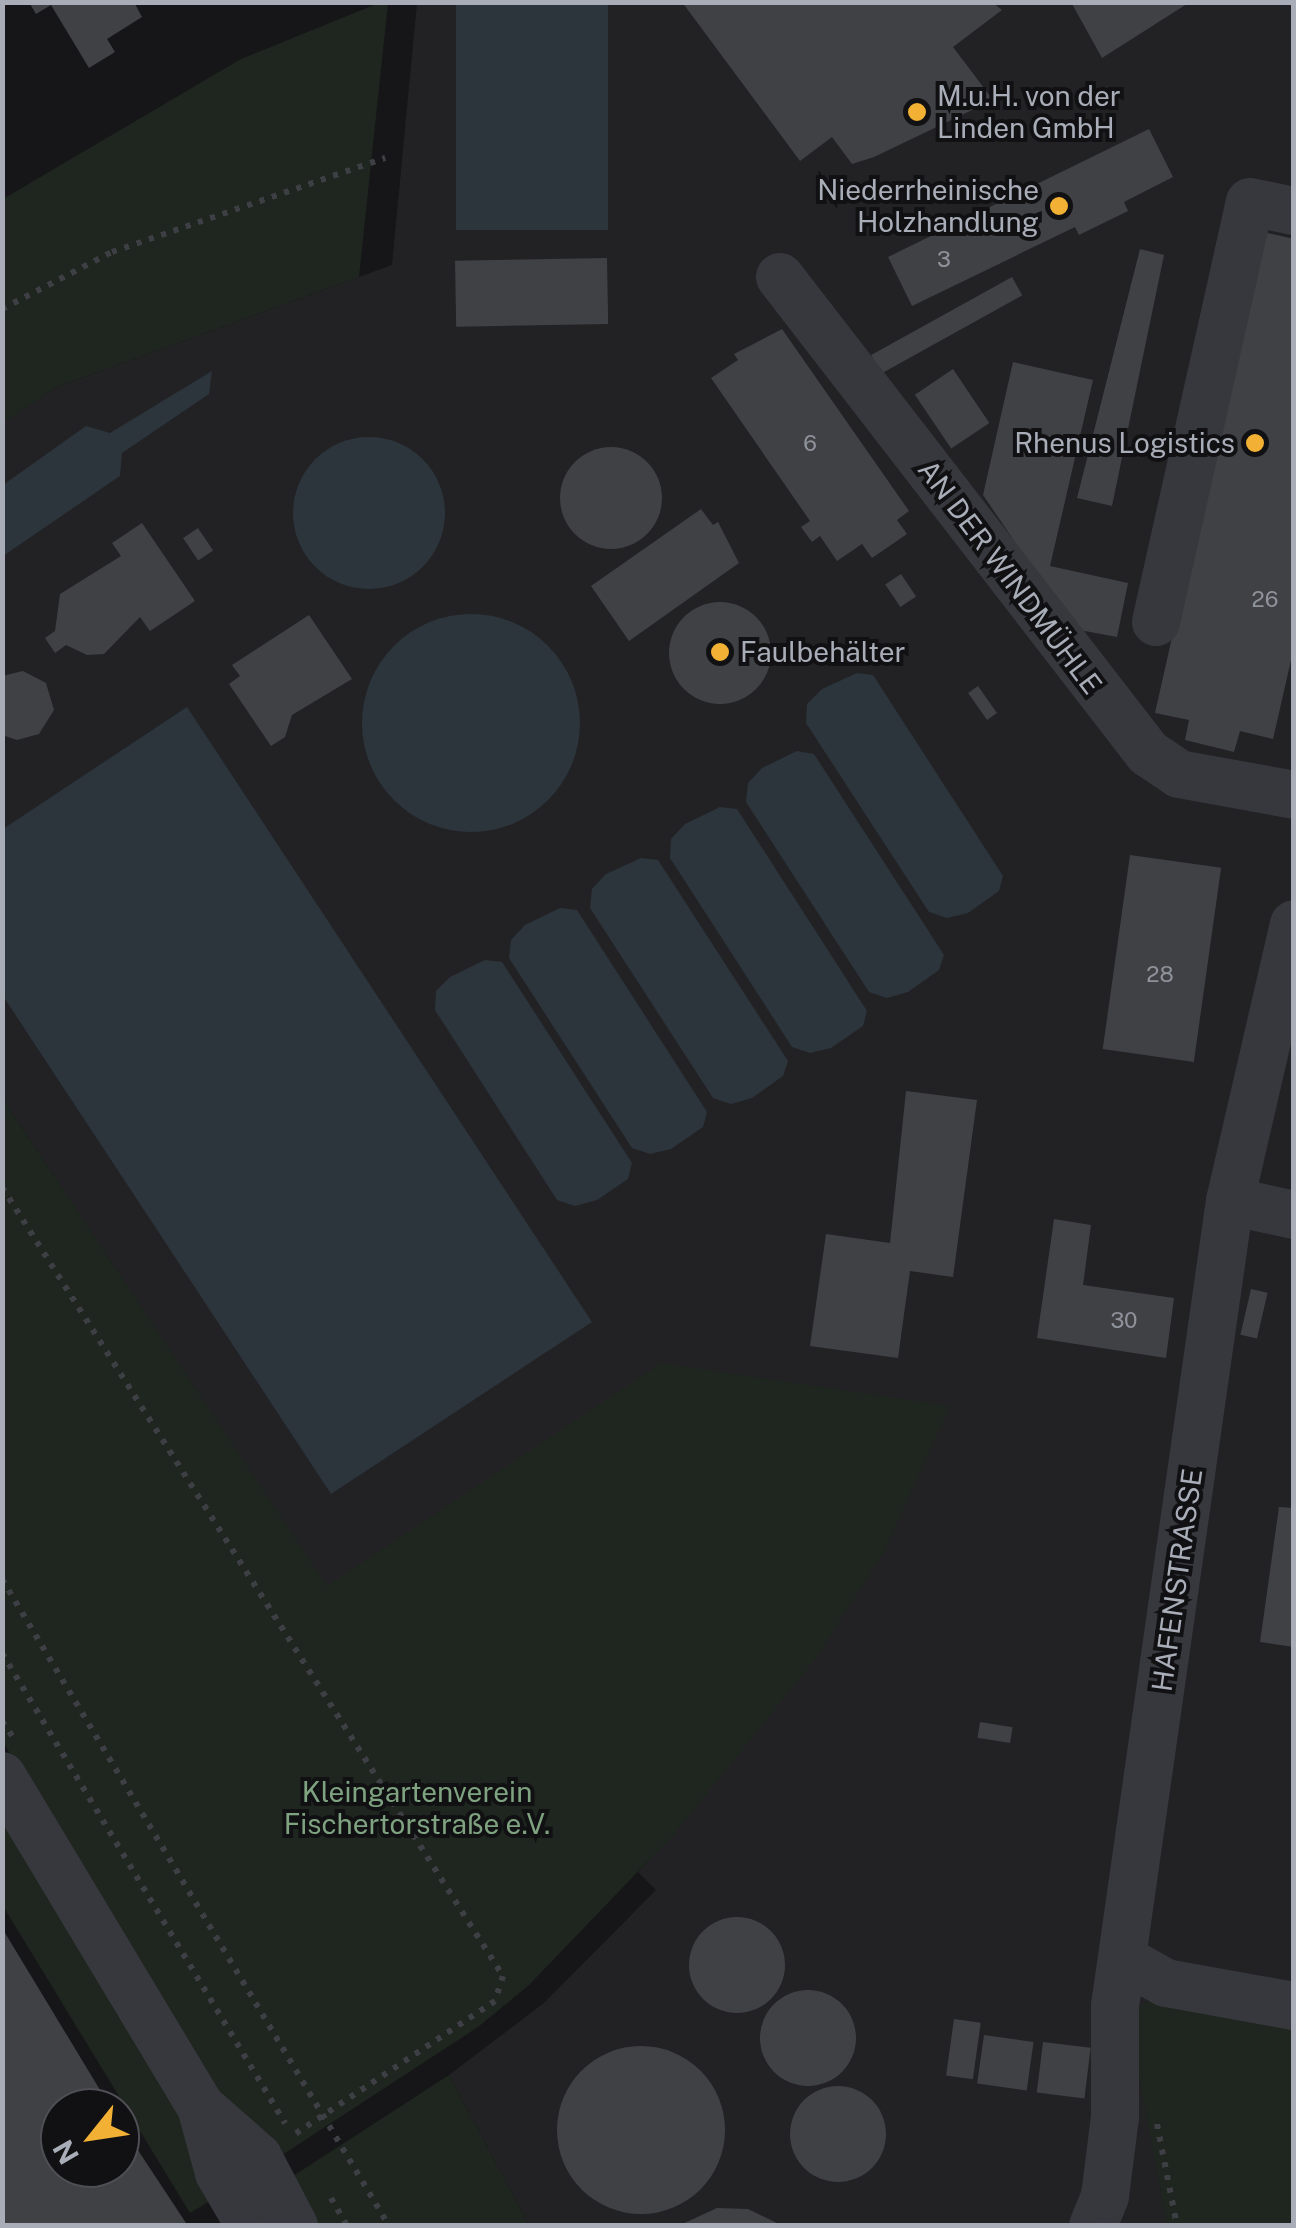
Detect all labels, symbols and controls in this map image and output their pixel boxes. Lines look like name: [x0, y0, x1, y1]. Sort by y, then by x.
place label: M.u.H. von der Linden GmbH: [937, 79, 1121, 145]
marker: M.u.H. von der Linden GmbH: [906, 101, 928, 123]
place label: Niederrheinische Holzhandlung: [817, 173, 1039, 239]
marker: Niederrheinische Holzhandlung: [1048, 195, 1070, 217]
house number: 3: [937, 247, 951, 273]
place label: Rhenus Logistics: [1014, 426, 1235, 460]
house number: 6: [803, 431, 817, 457]
marker: Rhenus Logistics: [1244, 432, 1266, 454]
street label: AN DER WINDMÜHLE: [911, 453, 1109, 701]
house number: 26: [1252, 587, 1278, 613]
place label: Faulbehälter: [740, 635, 905, 669]
marker: Faulbehälter: [709, 641, 731, 663]
house number: 28: [1146, 962, 1174, 988]
house number: 30: [1110, 1308, 1138, 1334]
street label: HAFENSTRASSE: [1145, 1466, 1209, 1694]
park label: Kleingartenverein Fischertorstraße e.V.: [283, 1775, 551, 1841]
north arrow: [40, 2088, 140, 2188]
text: N: [46, 2135, 85, 2170]

